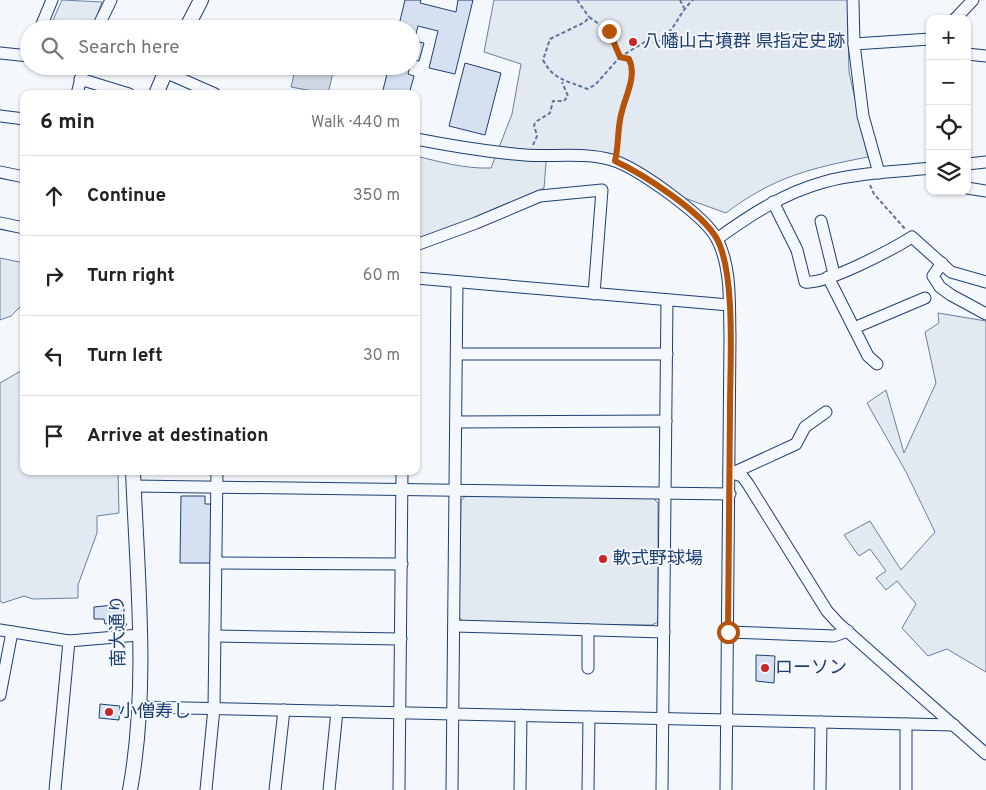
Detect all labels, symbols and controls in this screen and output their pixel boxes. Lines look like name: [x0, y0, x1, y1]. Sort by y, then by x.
map controls: [926, 15, 971, 195]
button: +: [926, 15, 971, 60]
search box: [20, 20, 420, 75]
route end: [598, 20, 621, 43]
place label: 八幡山古墳群 県指定史跡: [643, 31, 845, 54]
icon: search: [38, 34, 66, 62]
text: Search here: [78, 36, 180, 60]
marker: 八幡山古墳群 県指定史跡: [627, 36, 639, 48]
button: −: [926, 60, 971, 105]
button: locate: [926, 105, 971, 150]
text: 6 min: [40, 109, 95, 136]
text: Walk · 440 m: [311, 113, 400, 133]
button: layers: [926, 150, 971, 195]
icon: ahead: [40, 182, 68, 210]
text: Continue: [87, 184, 166, 208]
text: 350 m: [353, 186, 400, 206]
icon: right: [40, 262, 68, 290]
text: Turn right: [87, 264, 175, 288]
text: 60 m: [363, 266, 400, 286]
icon: left: [40, 342, 68, 370]
text: Turn left: [87, 344, 163, 368]
text: 30 m: [363, 346, 400, 366]
icon: arrive: [40, 422, 68, 450]
text: Arrive at destination: [87, 424, 268, 448]
place label: 軟式野球場: [613, 548, 703, 571]
marker: 軟式野球場: [597, 553, 609, 565]
street label: 南大通り: [107, 595, 131, 667]
route start: [717, 621, 740, 644]
place label: ローソン: [775, 657, 847, 680]
marker: ローソン: [759, 662, 771, 674]
place label: 小僧寿し: [119, 701, 191, 724]
marker: 小僧寿し: [103, 706, 115, 718]

